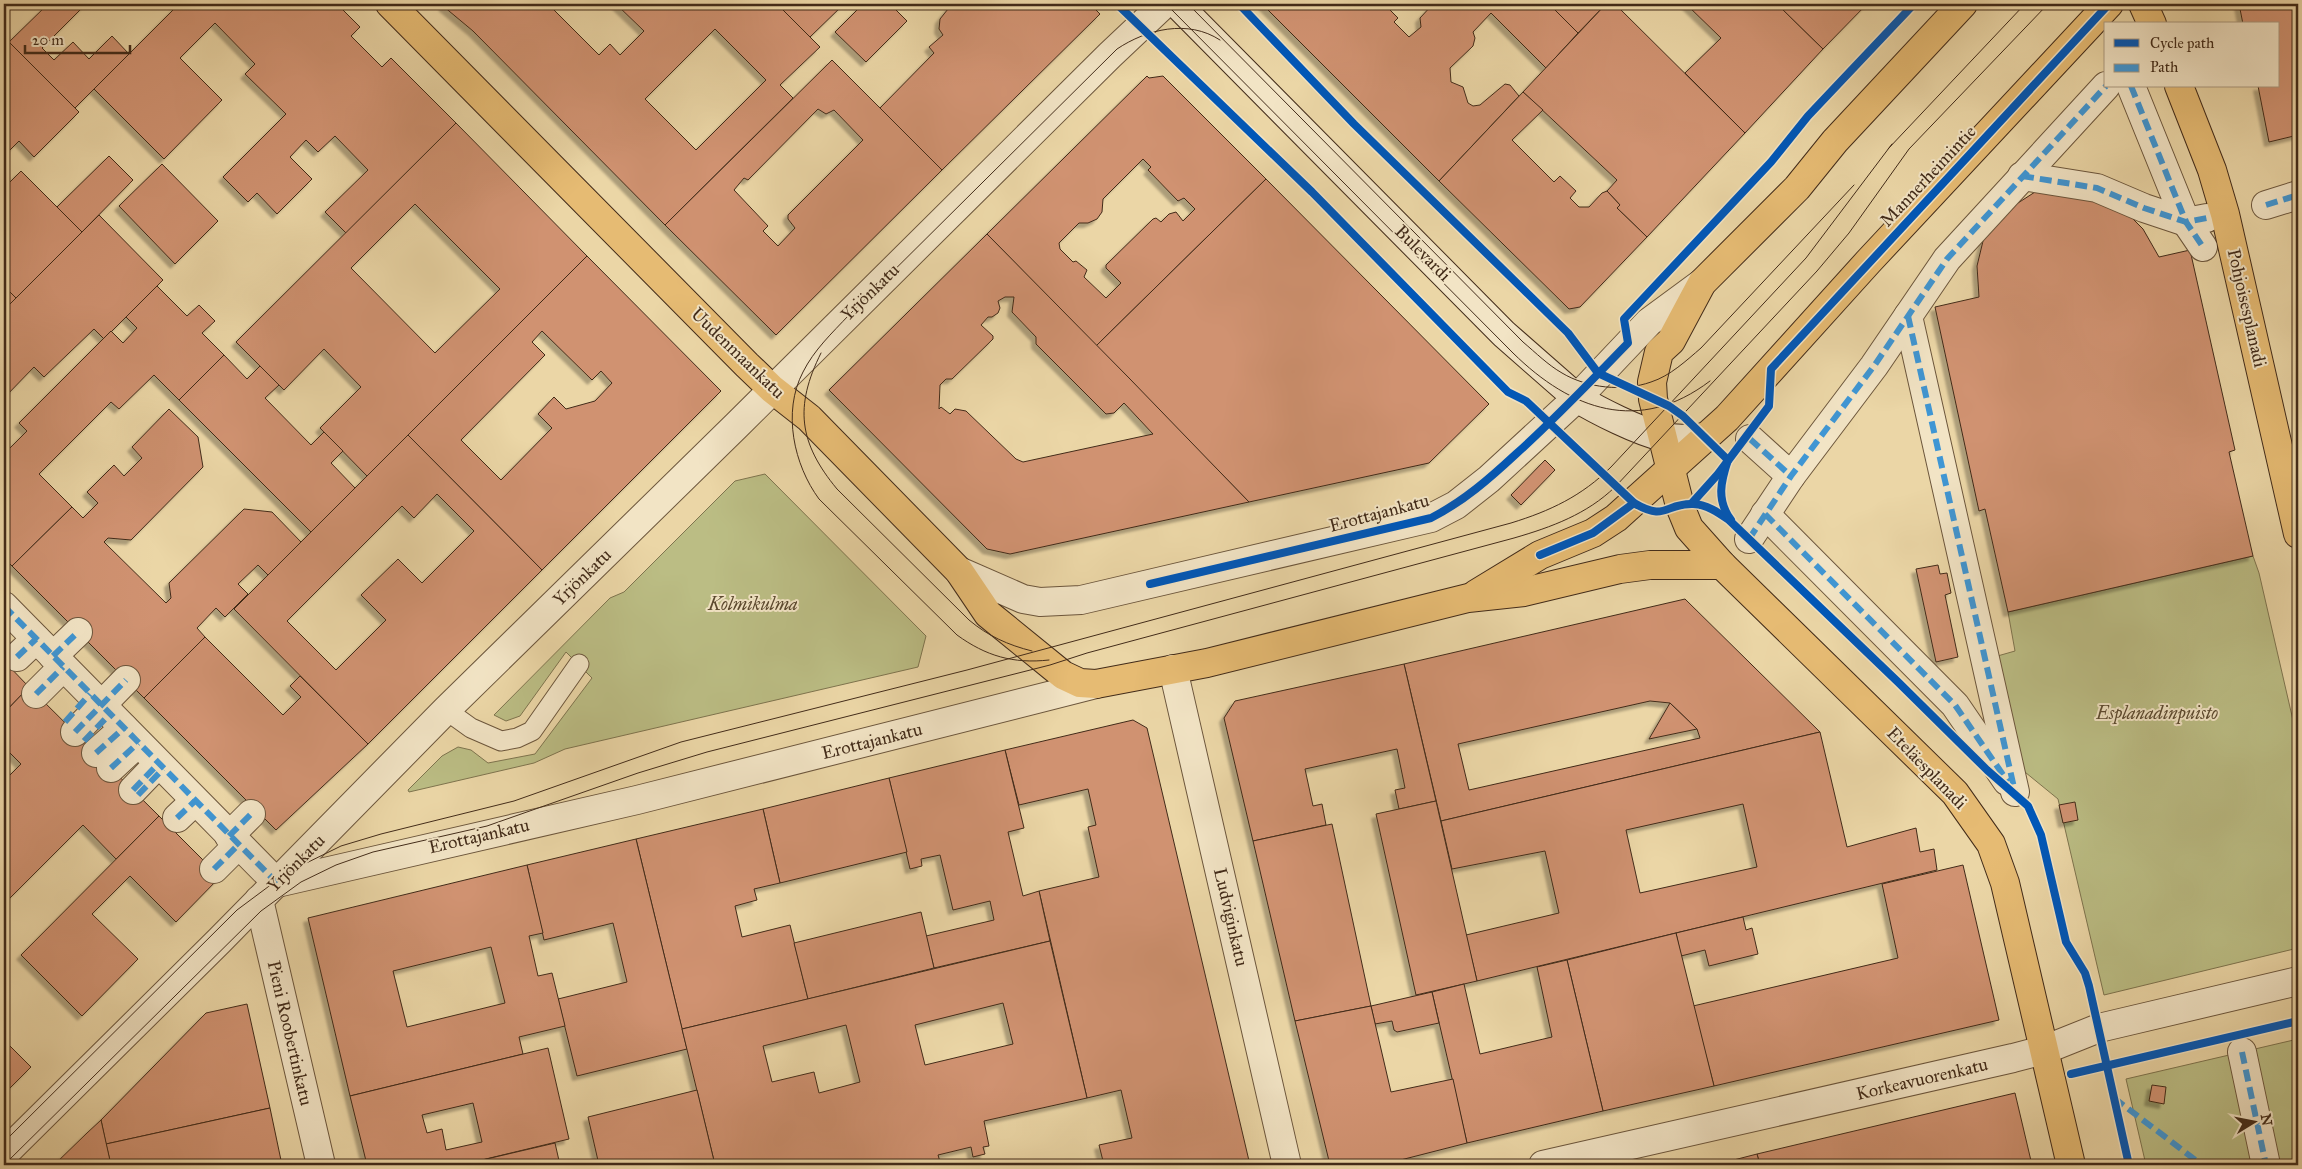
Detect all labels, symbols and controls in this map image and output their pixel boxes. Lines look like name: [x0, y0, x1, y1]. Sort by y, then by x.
scale bar: [25, 22, 130, 54]
legend: [2104, 22, 2280, 88]
text: 20 m: [32, 31, 64, 49]
text: Cycle path: [2150, 34, 2215, 52]
text: Path: [2150, 58, 2179, 76]
street label: Mannerheimintie: [1875, 121, 1981, 231]
street label: Bulevardi: [1390, 220, 1456, 286]
street label: Pohjoisesplanadi: [2223, 247, 2271, 369]
street label: Yrjönkatu: [836, 258, 904, 325]
street label: Uudenmaankatu: [687, 303, 790, 404]
street label: Erottajankatu: [1327, 489, 1432, 537]
street label: Yrjönkatu: [548, 543, 616, 610]
park label: Kolmikulma: [707, 593, 798, 615]
park label: Esplanadinpuisto: [2095, 702, 2218, 725]
street label: Erottajankatu: [819, 718, 925, 764]
street label: Eteläesplanadi: [1882, 722, 1972, 814]
street label: Erottajankatu: [426, 814, 532, 858]
street label: Yrjönkatu: [262, 829, 330, 897]
street label: Ludviginkatu: [1208, 866, 1253, 969]
street label: Pieni Roobertinkatu: [263, 958, 317, 1108]
street label: Korkeavuorenkatu: [1854, 1053, 1990, 1105]
north arrow: [2230, 1096, 2280, 1146]
text: N: [2257, 1113, 2276, 1127]

